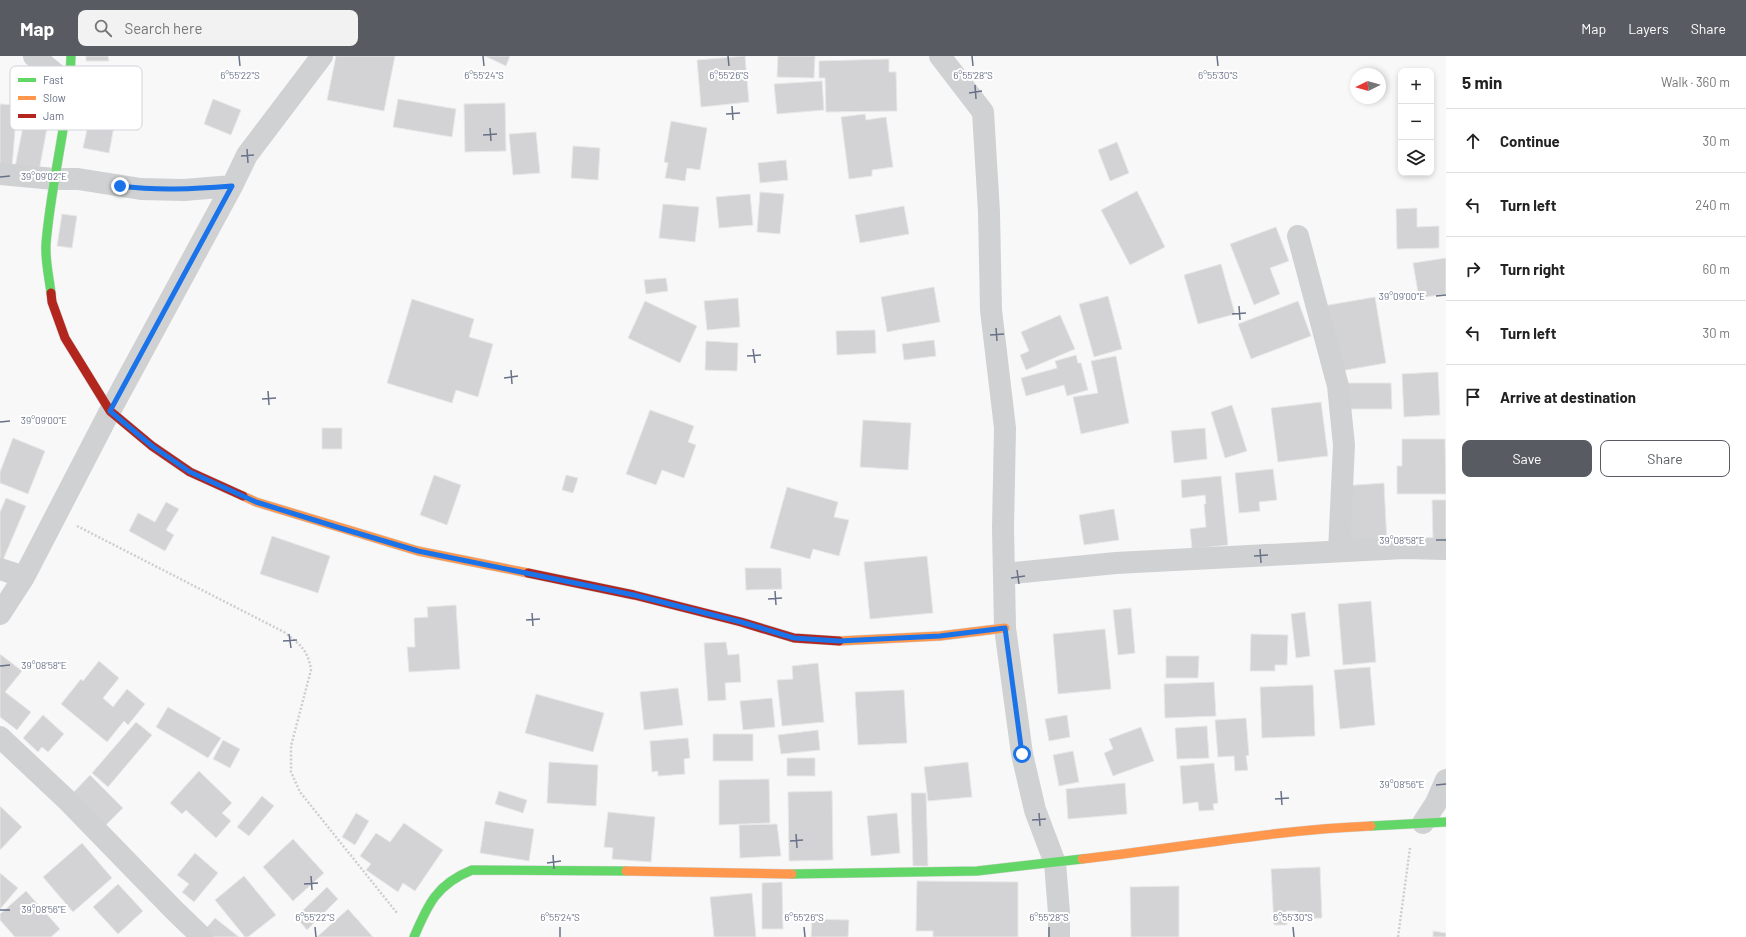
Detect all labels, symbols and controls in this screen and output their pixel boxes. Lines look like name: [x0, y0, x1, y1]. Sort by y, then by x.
search box: [78, 10, 358, 46]
text: Map: [20, 17, 54, 40]
icon: search: [92, 17, 114, 39]
text: Search here: [124, 19, 202, 37]
text: Map: [1581, 20, 1606, 37]
text: Layers: [1628, 20, 1669, 37]
text: Share: [1691, 20, 1726, 37]
legend: [10, 66, 142, 130]
north arrow: [1350, 68, 1386, 104]
map controls: [1398, 68, 1434, 176]
button: +: [1398, 68, 1434, 104]
text: 6°55'22"S: [220, 69, 260, 81]
text: 6°55'24"S: [464, 69, 504, 81]
text: 6°55'26"S: [709, 69, 749, 81]
text: 6°55'28"S: [953, 69, 993, 81]
text: 6°55'30"S: [1198, 69, 1238, 81]
text: 5 min: [1462, 72, 1502, 92]
text: Fast: [43, 73, 64, 86]
text: Walk · 360 m: [1661, 74, 1730, 90]
text: Slow: [43, 91, 66, 104]
button: −: [1398, 104, 1434, 140]
text: Jam: [43, 109, 64, 122]
icon: ahead: [1462, 130, 1484, 152]
text: Continue: [1500, 132, 1560, 150]
text: 30 m: [1703, 133, 1730, 149]
button: layers: [1398, 140, 1434, 176]
text: 39°09'02"E: [21, 170, 67, 182]
route end: [111, 177, 129, 195]
icon: left: [1462, 194, 1484, 216]
text: Turn left: [1500, 196, 1556, 214]
text: 240 m: [1695, 197, 1730, 213]
icon: right: [1462, 258, 1484, 280]
text: Turn right: [1500, 260, 1565, 278]
text: 60 m: [1703, 261, 1730, 277]
text: 39°09'00"E: [1379, 290, 1425, 302]
icon: left: [1462, 322, 1484, 344]
text: Turn left: [1500, 324, 1556, 342]
text: 30 m: [1703, 325, 1730, 341]
icon: arrive: [1462, 386, 1484, 408]
text: Arrive at destination: [1500, 388, 1636, 406]
text: 39°09'00"E: [21, 414, 67, 426]
button: Save: [1462, 440, 1592, 477]
button: Share: [1600, 440, 1730, 477]
text: 39°08'58"E: [1379, 534, 1425, 546]
text: 39°08'58"E: [21, 659, 67, 671]
route start: [1013, 745, 1031, 763]
text: 39°08'56"E: [1379, 778, 1425, 790]
text: 39°08'56"E: [21, 903, 67, 915]
text: 6°55'22"S: [295, 911, 335, 923]
text: 6°55'24"S: [540, 911, 580, 923]
text: 6°55'26"S: [784, 911, 824, 923]
text: 6°55'28"S: [1029, 911, 1069, 923]
text: 6°55'30"S: [1273, 911, 1313, 923]

